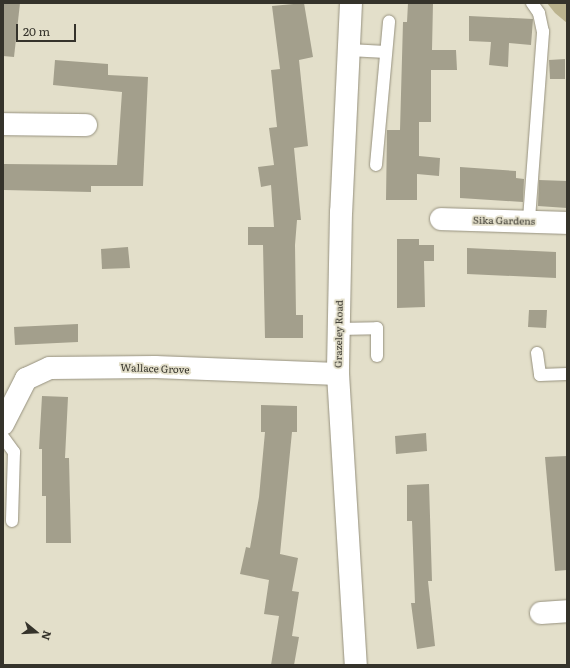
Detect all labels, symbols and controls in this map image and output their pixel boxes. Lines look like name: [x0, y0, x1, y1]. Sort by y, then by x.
scale bar: [18, 16, 78, 42]
text: 20 m: [23, 22, 50, 40]
street label: Sika Gardens: [473, 213, 535, 227]
street label: Grazeley Road: [331, 300, 345, 368]
street label: Wallace Grove: [120, 361, 190, 375]
north arrow: [16, 612, 56, 652]
text: N: [38, 629, 56, 643]

